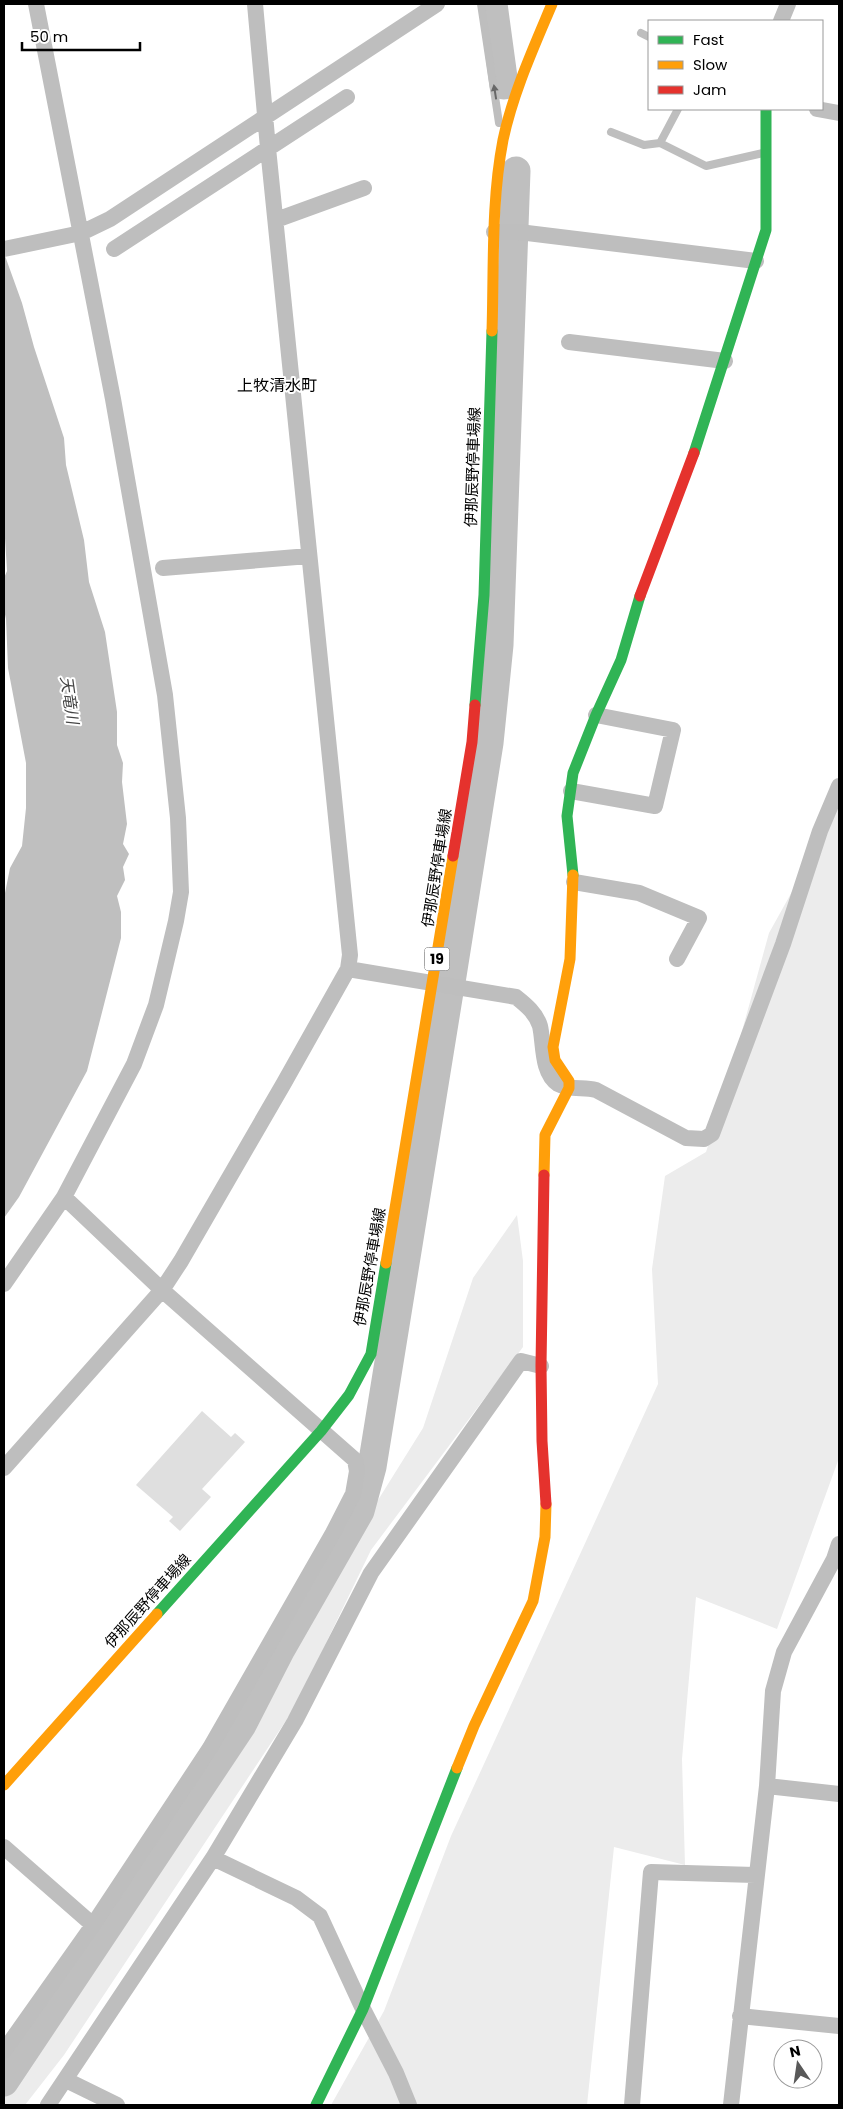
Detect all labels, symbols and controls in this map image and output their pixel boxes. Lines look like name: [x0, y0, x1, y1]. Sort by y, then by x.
scale bar: [22, 20, 140, 52]
legend: [648, 20, 823, 110]
text: 50 m: [30, 26, 68, 47]
text: Fast: [693, 29, 724, 50]
text: Slow: [693, 54, 728, 75]
text: Jam: [693, 79, 727, 100]
one-way arrow: [490, 84, 498, 100]
district label: 上牧清水町: [237, 374, 317, 397]
street label: 伊那辰野停車場線: [460, 407, 485, 527]
water label: 天竜川: [55, 675, 85, 727]
street label: 伊那辰野停車場線: [417, 807, 456, 929]
road number: 19: [424, 948, 450, 971]
street label: 伊那辰野停車場線: [349, 1206, 390, 1328]
street label: 伊那辰野停車場線: [100, 1549, 196, 1652]
north arrow: [773, 2039, 823, 2089]
text: N: [788, 2040, 802, 2062]

